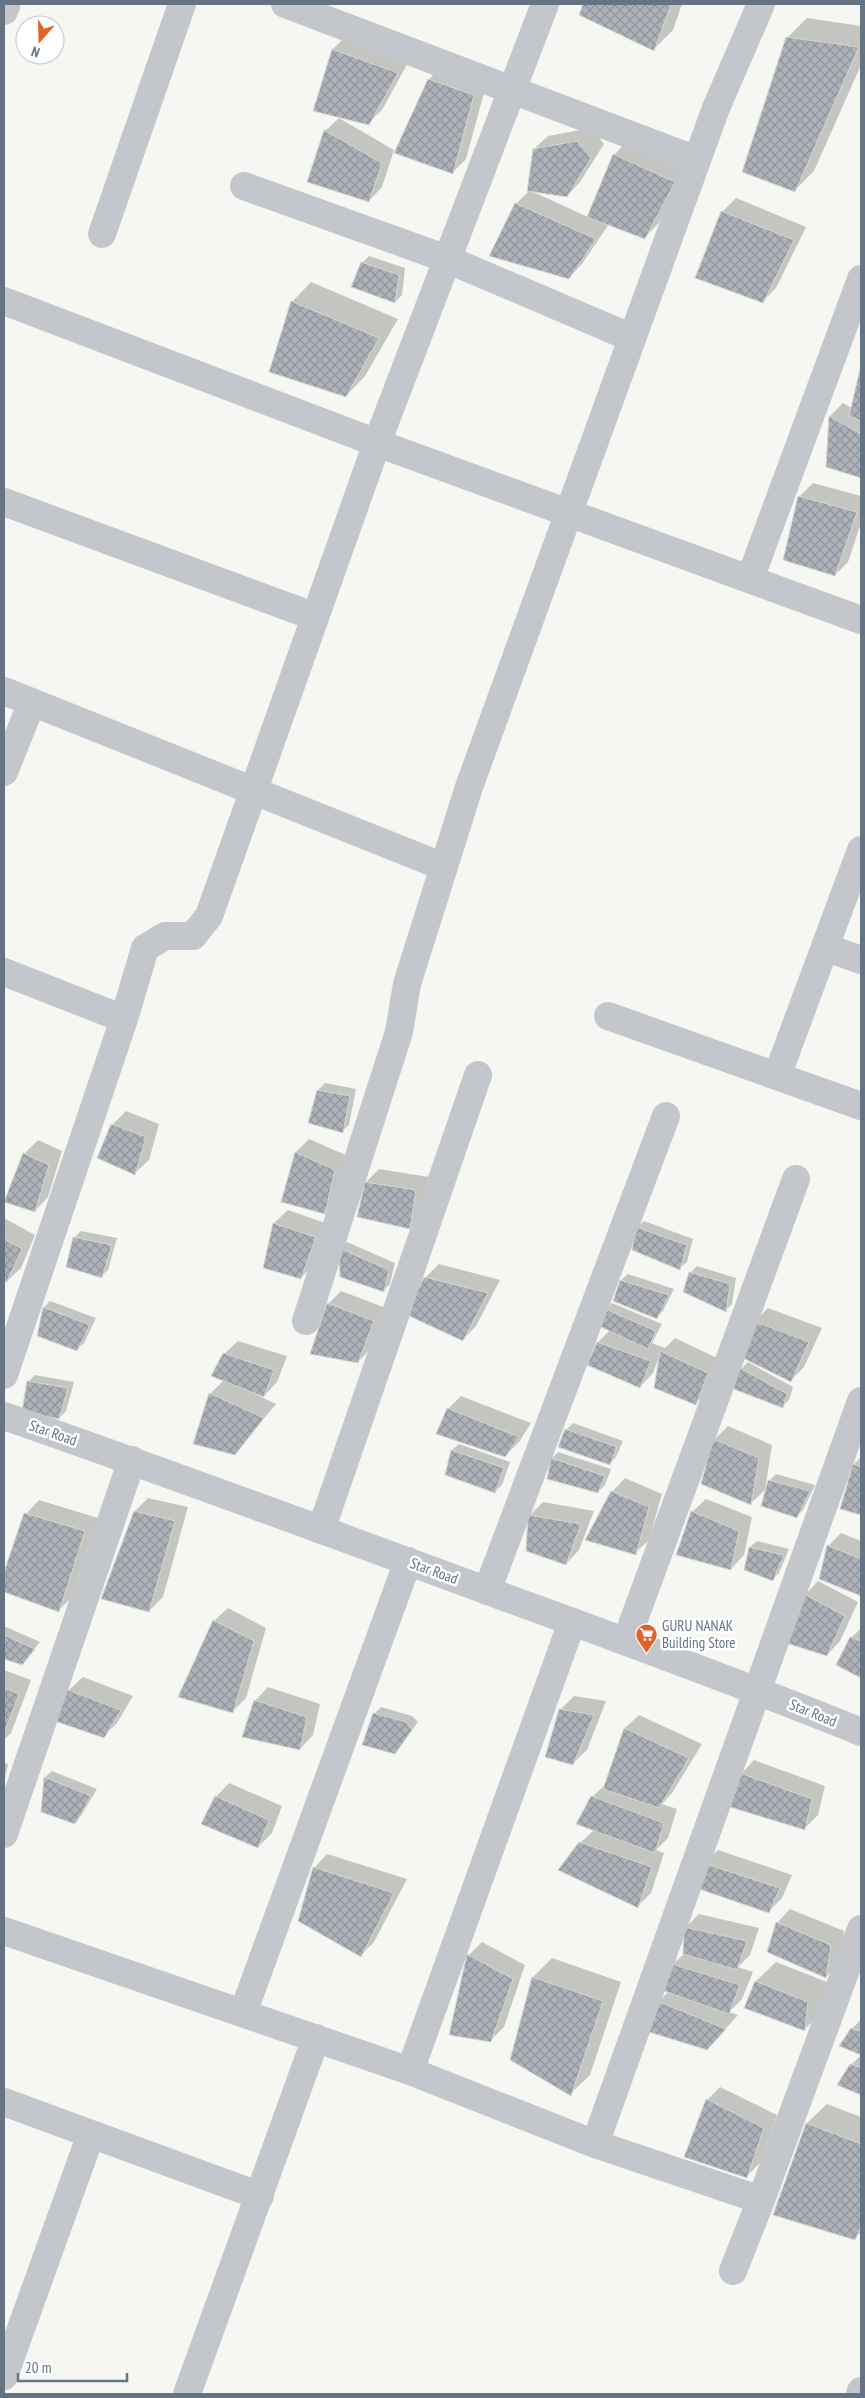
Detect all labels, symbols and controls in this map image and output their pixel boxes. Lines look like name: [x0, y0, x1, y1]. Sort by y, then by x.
north arrow: [15, 15, 65, 65]
text: N: [29, 42, 42, 62]
street label: Star Road: [27, 1415, 80, 1450]
street label: Star Road: [408, 1553, 461, 1588]
place label: GURU NANAK Building Store: [662, 1616, 736, 1652]
supermarket icon: GURU NANAK Building Store: [634, 1623, 658, 1654]
street label: Star Road: [787, 1694, 840, 1731]
scale bar: [18, 2350, 126, 2382]
text: 20 m: [25, 2358, 51, 2377]

